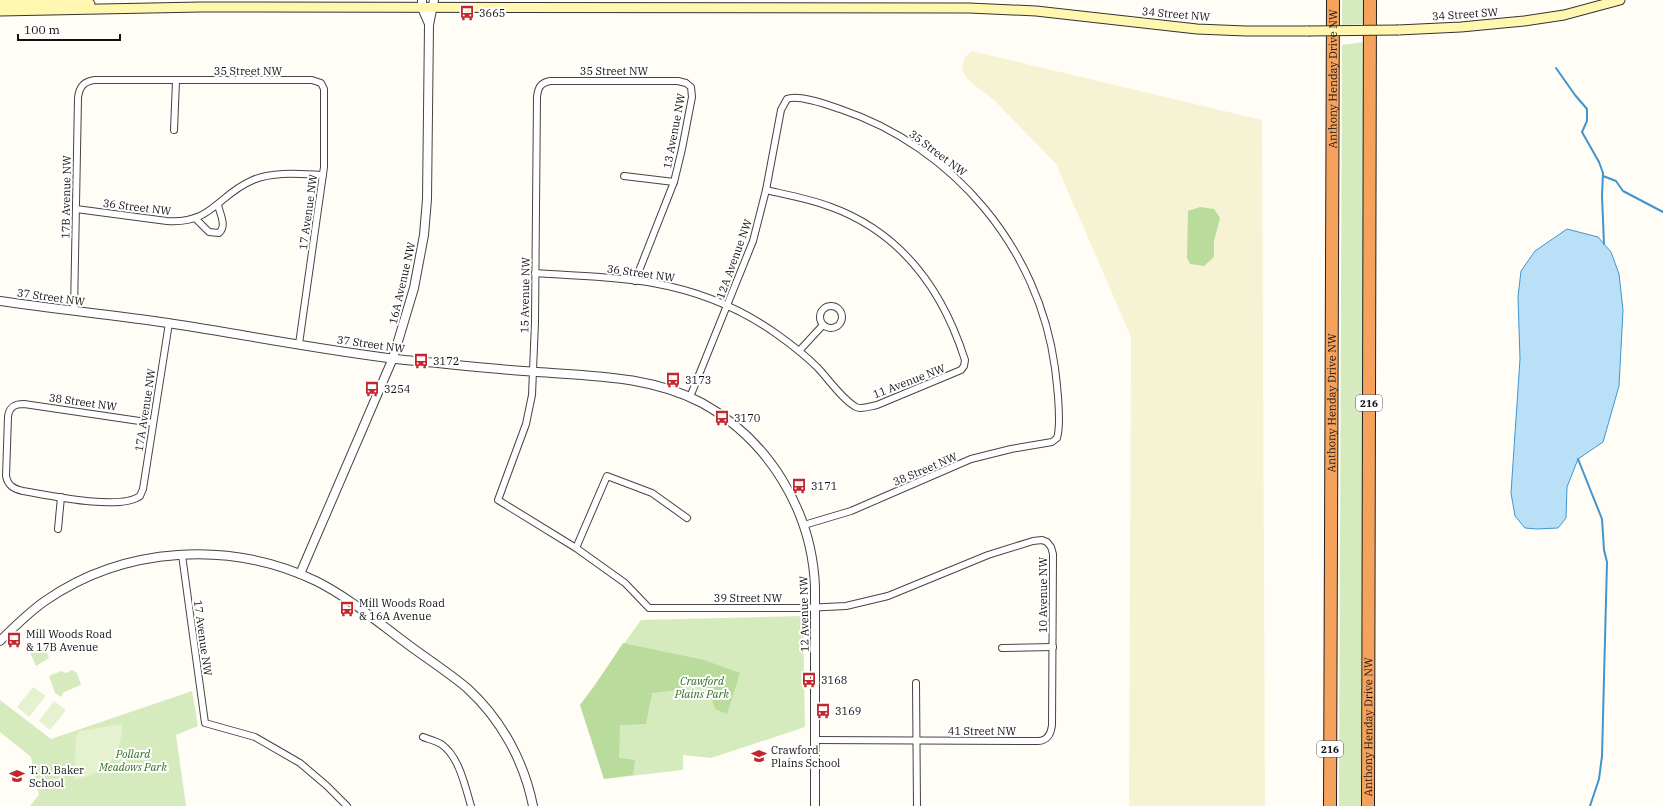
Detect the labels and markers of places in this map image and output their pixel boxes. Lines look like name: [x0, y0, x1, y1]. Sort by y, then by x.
bus stop icon: 3665: [458, 4, 476, 22]
place label: 3665: [479, 6, 505, 20]
bus stop icon: 3172: [412, 352, 430, 370]
place label: 3172: [433, 354, 459, 368]
bus stop icon: 3173: [664, 371, 682, 389]
place label: 3173: [685, 373, 711, 387]
bus stop icon: 3254: [363, 380, 381, 398]
place label: 3254: [384, 382, 411, 396]
bus stop icon: 3170: [713, 409, 731, 427]
place label: 3170: [734, 411, 761, 425]
bus stop icon: 3171: [790, 477, 808, 495]
place label: 3171: [811, 479, 837, 493]
place label: Mill Woods Road & 16A Avenue: [359, 596, 445, 623]
bus stop icon: Mill Woods Road & 16A Avenue: [338, 600, 356, 618]
place label: Mill Woods Road & 17B Avenue: [26, 627, 112, 654]
bus stop icon: Mill Woods Road & 17B Avenue: [5, 631, 23, 649]
bus stop icon: 3168: [800, 671, 818, 689]
place label: 3168: [821, 673, 847, 687]
bus stop icon: 3169: [814, 702, 832, 720]
place label: 3169: [835, 704, 861, 718]
place label: Crawford Plains School: [771, 743, 840, 770]
school or university icon: Crawford Plains School: [750, 747, 768, 765]
place label: T. D. Baker School: [29, 763, 84, 790]
school or university icon: T. D. Baker School: [8, 767, 26, 785]

